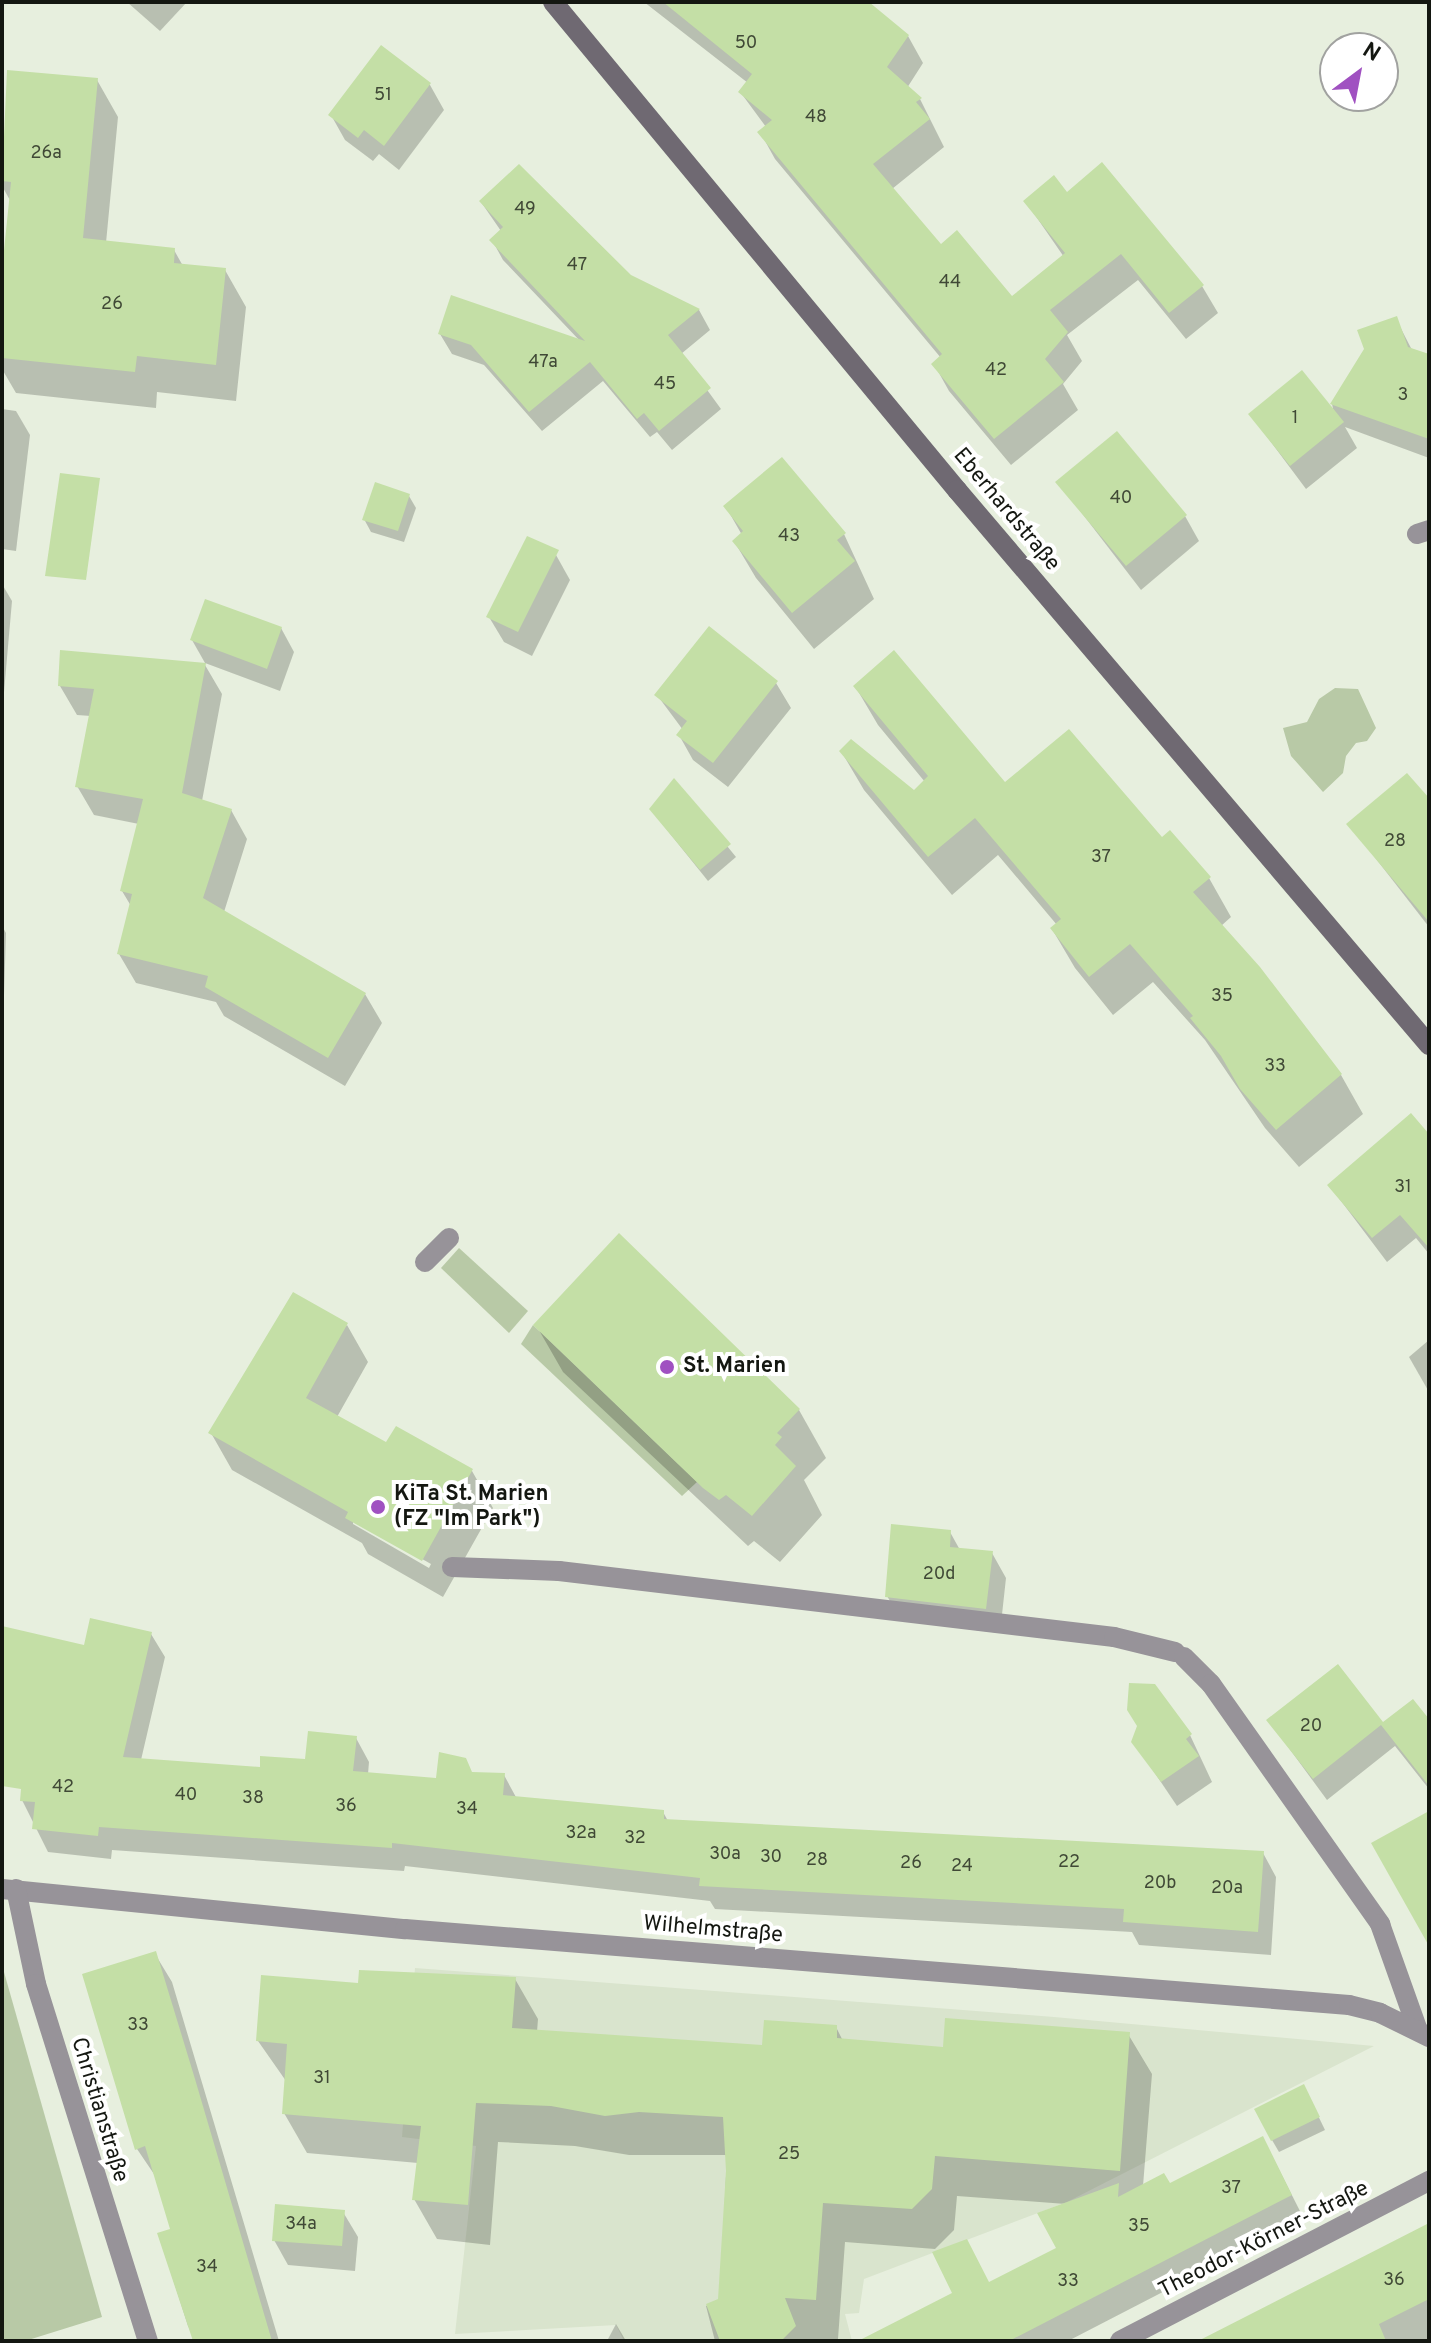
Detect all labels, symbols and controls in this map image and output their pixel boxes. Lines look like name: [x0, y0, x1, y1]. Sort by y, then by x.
north arrow: [1319, 32, 1399, 112]
house number: 50: [735, 33, 757, 55]
text: N: [1357, 37, 1385, 69]
house number: 51: [374, 85, 392, 107]
house number: 48: [805, 107, 827, 129]
house number: 26a: [30, 143, 62, 165]
house number: 49: [514, 199, 536, 221]
house number: 47: [567, 255, 587, 277]
house number: 44: [939, 272, 961, 294]
house number: 26: [101, 294, 123, 316]
house number: 47a: [528, 352, 558, 374]
house number: 42: [985, 360, 1007, 382]
house number: 45: [654, 374, 676, 396]
house number: 3: [1398, 385, 1408, 407]
house number: 1: [1292, 408, 1298, 430]
street label: Eberhardstraße: [947, 443, 1065, 577]
house number: 40: [1110, 488, 1132, 510]
house number: 43: [778, 526, 800, 548]
house number: 28: [1384, 831, 1406, 853]
house number: 37: [1091, 847, 1111, 869]
house number: 35: [1211, 986, 1233, 1008]
house number: 33: [1264, 1056, 1286, 1078]
house number: 31: [1394, 1177, 1412, 1199]
place label: St. Marien: [683, 1354, 786, 1380]
marker: St. Marien: [658, 1358, 676, 1376]
place label: KiTa St. Marien (FZ "Im Park"): [394, 1481, 549, 1532]
marker: KiTa St. Marien (FZ "Im Park"): [369, 1498, 387, 1516]
house number: 20d: [923, 1564, 955, 1586]
house number: 20: [1300, 1716, 1322, 1738]
house number: 42: [52, 1777, 74, 1799]
house number: 40: [175, 1785, 197, 1807]
house number: 38: [242, 1788, 264, 1810]
house number: 36: [335, 1796, 357, 1818]
house number: 34: [456, 1799, 478, 1821]
house number: 32a: [566, 1823, 596, 1845]
house number: 32: [624, 1828, 646, 1850]
house number: 30a: [709, 1844, 741, 1866]
house number: 30: [760, 1847, 782, 1869]
house number: 28: [806, 1850, 828, 1872]
house number: 22: [1058, 1852, 1080, 1874]
house number: 26: [900, 1853, 922, 1875]
house number: 24: [951, 1856, 973, 1878]
house number: 20b: [1144, 1873, 1176, 1895]
house number: 20a: [1211, 1878, 1243, 1900]
street label: Wilhelmstraße: [642, 1911, 784, 1949]
house number: 33: [127, 2015, 149, 2037]
street label: Christianstraße: [64, 2034, 134, 2186]
house number: 31: [313, 2068, 331, 2090]
house number: 25: [778, 2144, 800, 2166]
street label: Theodor-Körner-Straße: [1155, 2176, 1373, 2304]
house number: 37: [1221, 2178, 1241, 2200]
house number: 34a: [285, 2214, 317, 2236]
house number: 35: [1128, 2216, 1150, 2238]
house number: 34: [196, 2257, 218, 2279]
house number: 36: [1383, 2270, 1405, 2292]
house number: 33: [1057, 2271, 1079, 2293]

